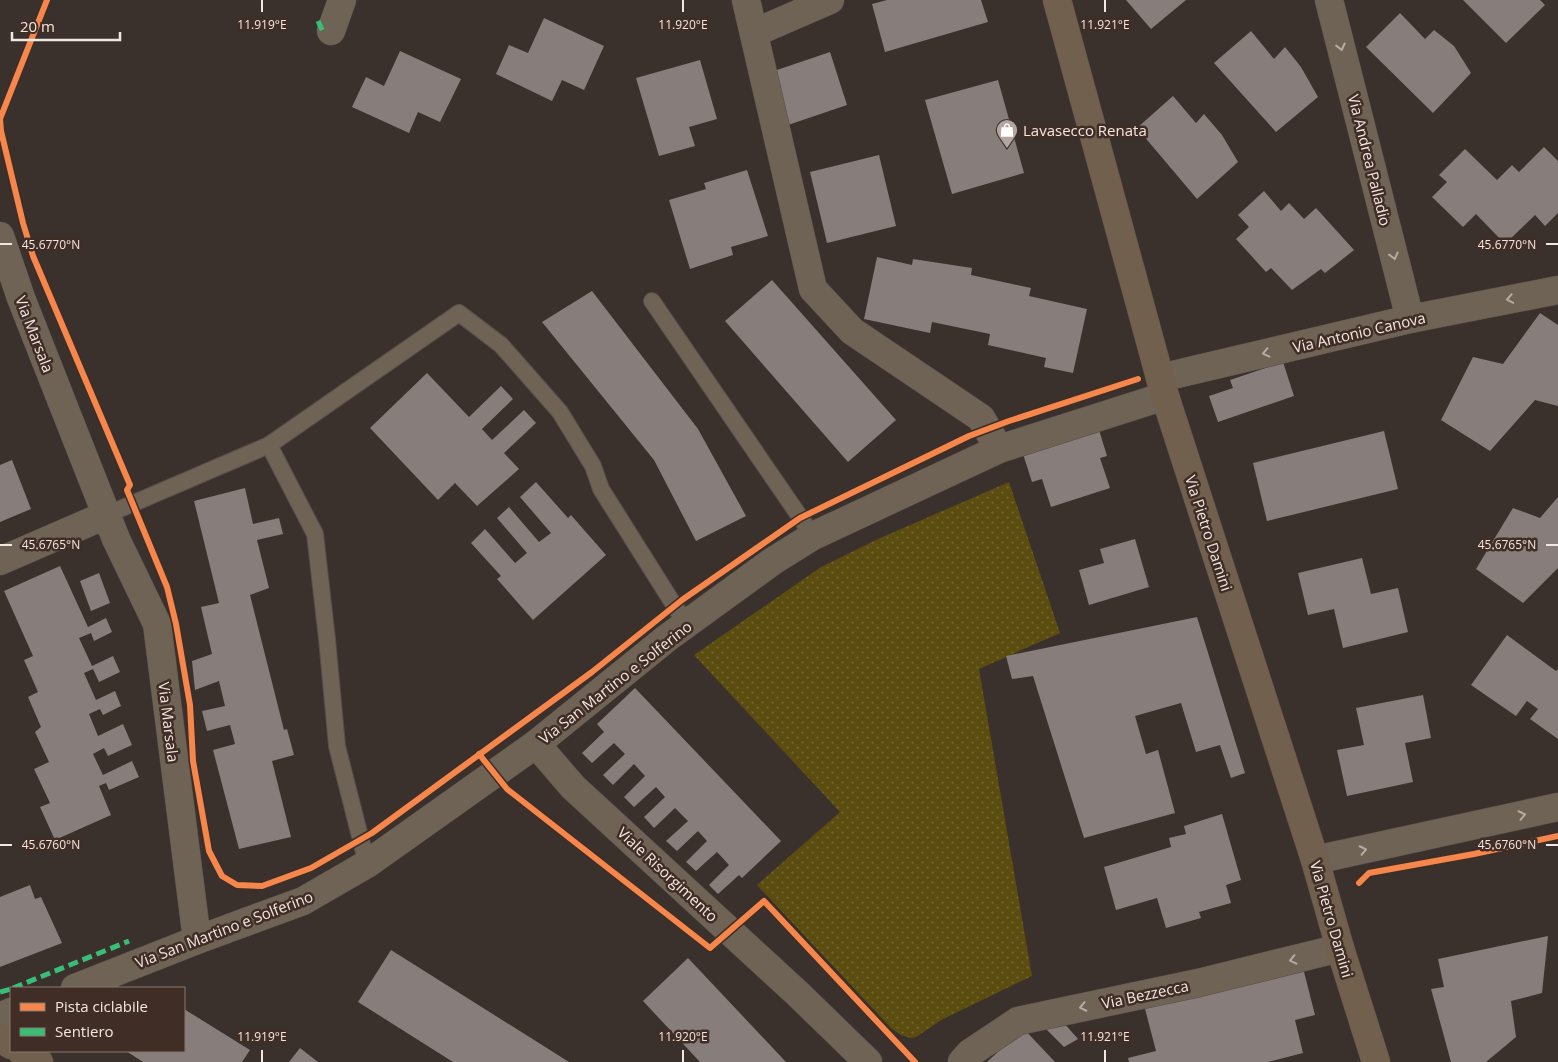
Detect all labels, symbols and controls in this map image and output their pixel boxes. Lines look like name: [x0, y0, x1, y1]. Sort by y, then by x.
scale bar: [12, 10, 120, 42]
text: 20 m: [20, 16, 55, 36]
text: 11.919°E: [237, 16, 287, 33]
text: 11.920°E: [658, 16, 708, 33]
text: 11.921°E: [1080, 16, 1130, 33]
one-way arrow: [1335, 43, 1346, 52]
street label: Via Andrea Palladio: [1344, 92, 1396, 228]
shop icon: Lavasecco Renata: [995, 118, 1019, 149]
place label: Lavasecco Renata: [1023, 120, 1147, 140]
text: 45.6770°N: [22, 236, 80, 253]
text: 45.6770°N: [1478, 236, 1536, 253]
one-way arrow: [1388, 251, 1399, 260]
street label: Via Marsala: [11, 293, 59, 375]
one-way arrow: [1506, 294, 1515, 304]
street label: Via Antonio Canova: [1291, 307, 1427, 357]
one-way arrow: [1261, 347, 1270, 358]
street label: Via Pietro Damini: [1181, 473, 1237, 593]
text: 45.6765°N: [22, 536, 80, 553]
text: 45.6765°N: [1478, 536, 1536, 553]
street label: Via San Martino e Solferino: [534, 616, 696, 748]
street label: Via Marsala: [154, 681, 184, 763]
one-way arrow: [1517, 810, 1526, 821]
street label: Viale Risorgimento: [614, 822, 722, 926]
text: 45.6760°N: [22, 836, 80, 853]
text: 45.6760°N: [1478, 836, 1536, 853]
one-way arrow: [1358, 845, 1367, 856]
street label: Via Pietro Damini: [1306, 858, 1358, 980]
street label: Via San Martino e Solferino: [132, 886, 316, 972]
one-way arrow: [1289, 954, 1297, 965]
street label: Via Bezzecca: [1100, 975, 1190, 1013]
legend: [10, 987, 185, 1052]
text: Pista ciclabile: [55, 996, 148, 1016]
one-way arrow: [1079, 1001, 1088, 1012]
text: Sentiero: [55, 1021, 114, 1041]
text: 11.919°E: [237, 1028, 287, 1045]
text: 11.920°E: [658, 1028, 708, 1045]
text: 11.921°E: [1080, 1028, 1130, 1045]

